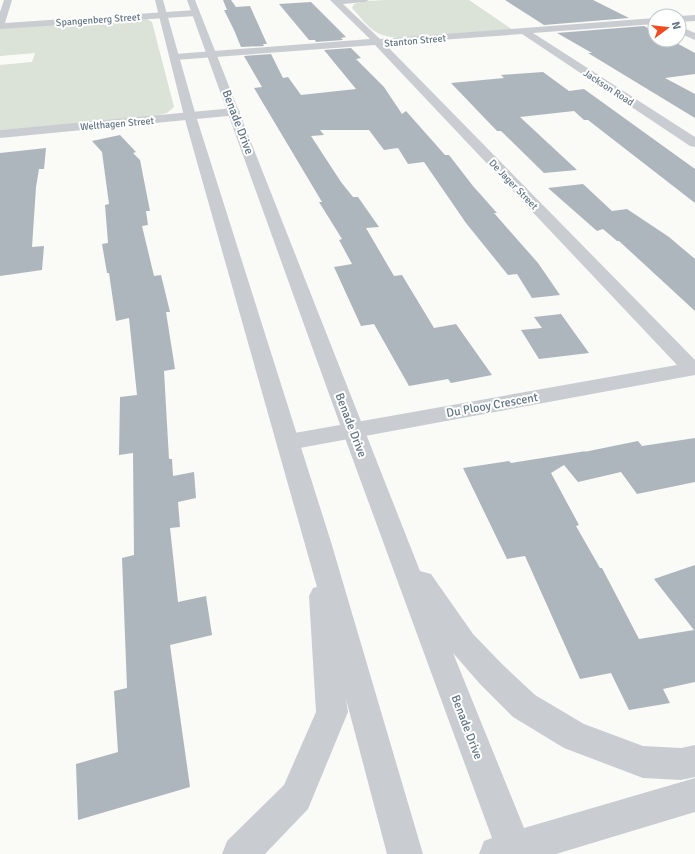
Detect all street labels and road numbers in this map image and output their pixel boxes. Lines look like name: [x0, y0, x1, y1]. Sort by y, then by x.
street label: Spangenberg Street: [55, 11, 141, 29]
street label: Stanton Street: [384, 32, 447, 50]
street label: Jackson Road: [581, 67, 636, 109]
street label: Benade Drive: [218, 88, 257, 156]
street label: Welthagen Street: [80, 115, 155, 133]
street label: De Jager Street: [486, 157, 541, 213]
street label: Du Plooy Crescent: [445, 390, 539, 421]
street label: Benade Drive: [331, 391, 370, 459]
street label: Benade Drive: [447, 693, 486, 761]

